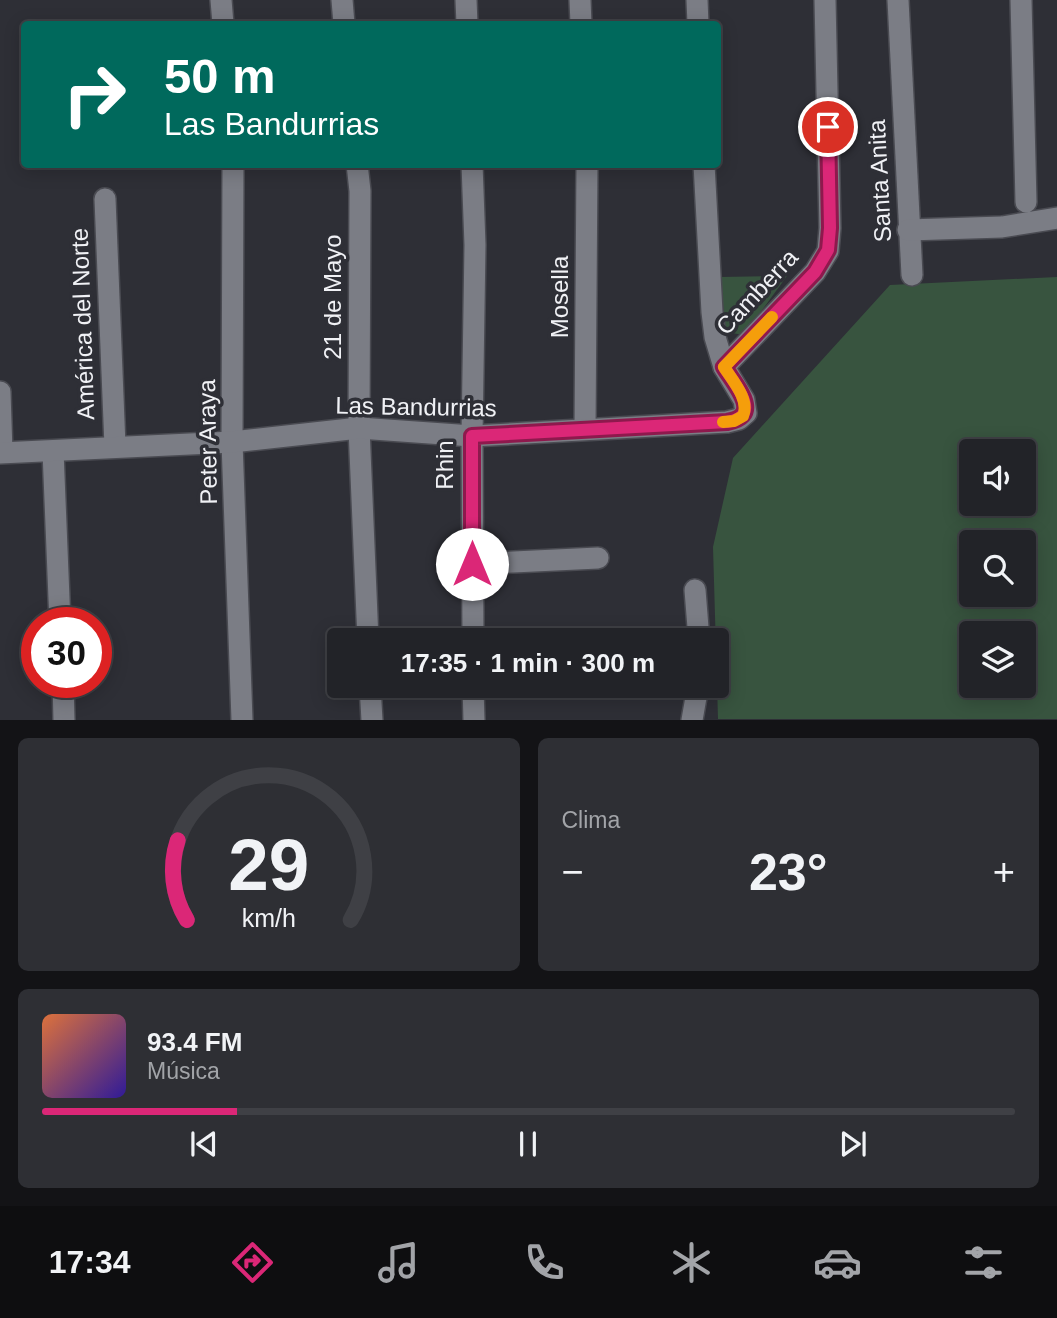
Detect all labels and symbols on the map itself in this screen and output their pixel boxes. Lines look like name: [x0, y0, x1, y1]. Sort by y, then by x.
pin: [798, 97, 858, 157]
street label: Santa Anita: [863, 118, 896, 243]
street label: América del Norte: [66, 228, 99, 420]
street label: 21 de Mayo: [319, 234, 346, 360]
street label: Camberra: [710, 243, 803, 340]
street label: Mosella: [546, 255, 573, 338]
street label: Peter Araya: [193, 378, 222, 505]
street label: Las Bandurrias: [335, 392, 497, 421]
street label: Rhin: [431, 440, 458, 490]
position arrow: [435, 527, 509, 601]
speed limit sign: 30: [21, 607, 112, 698]

